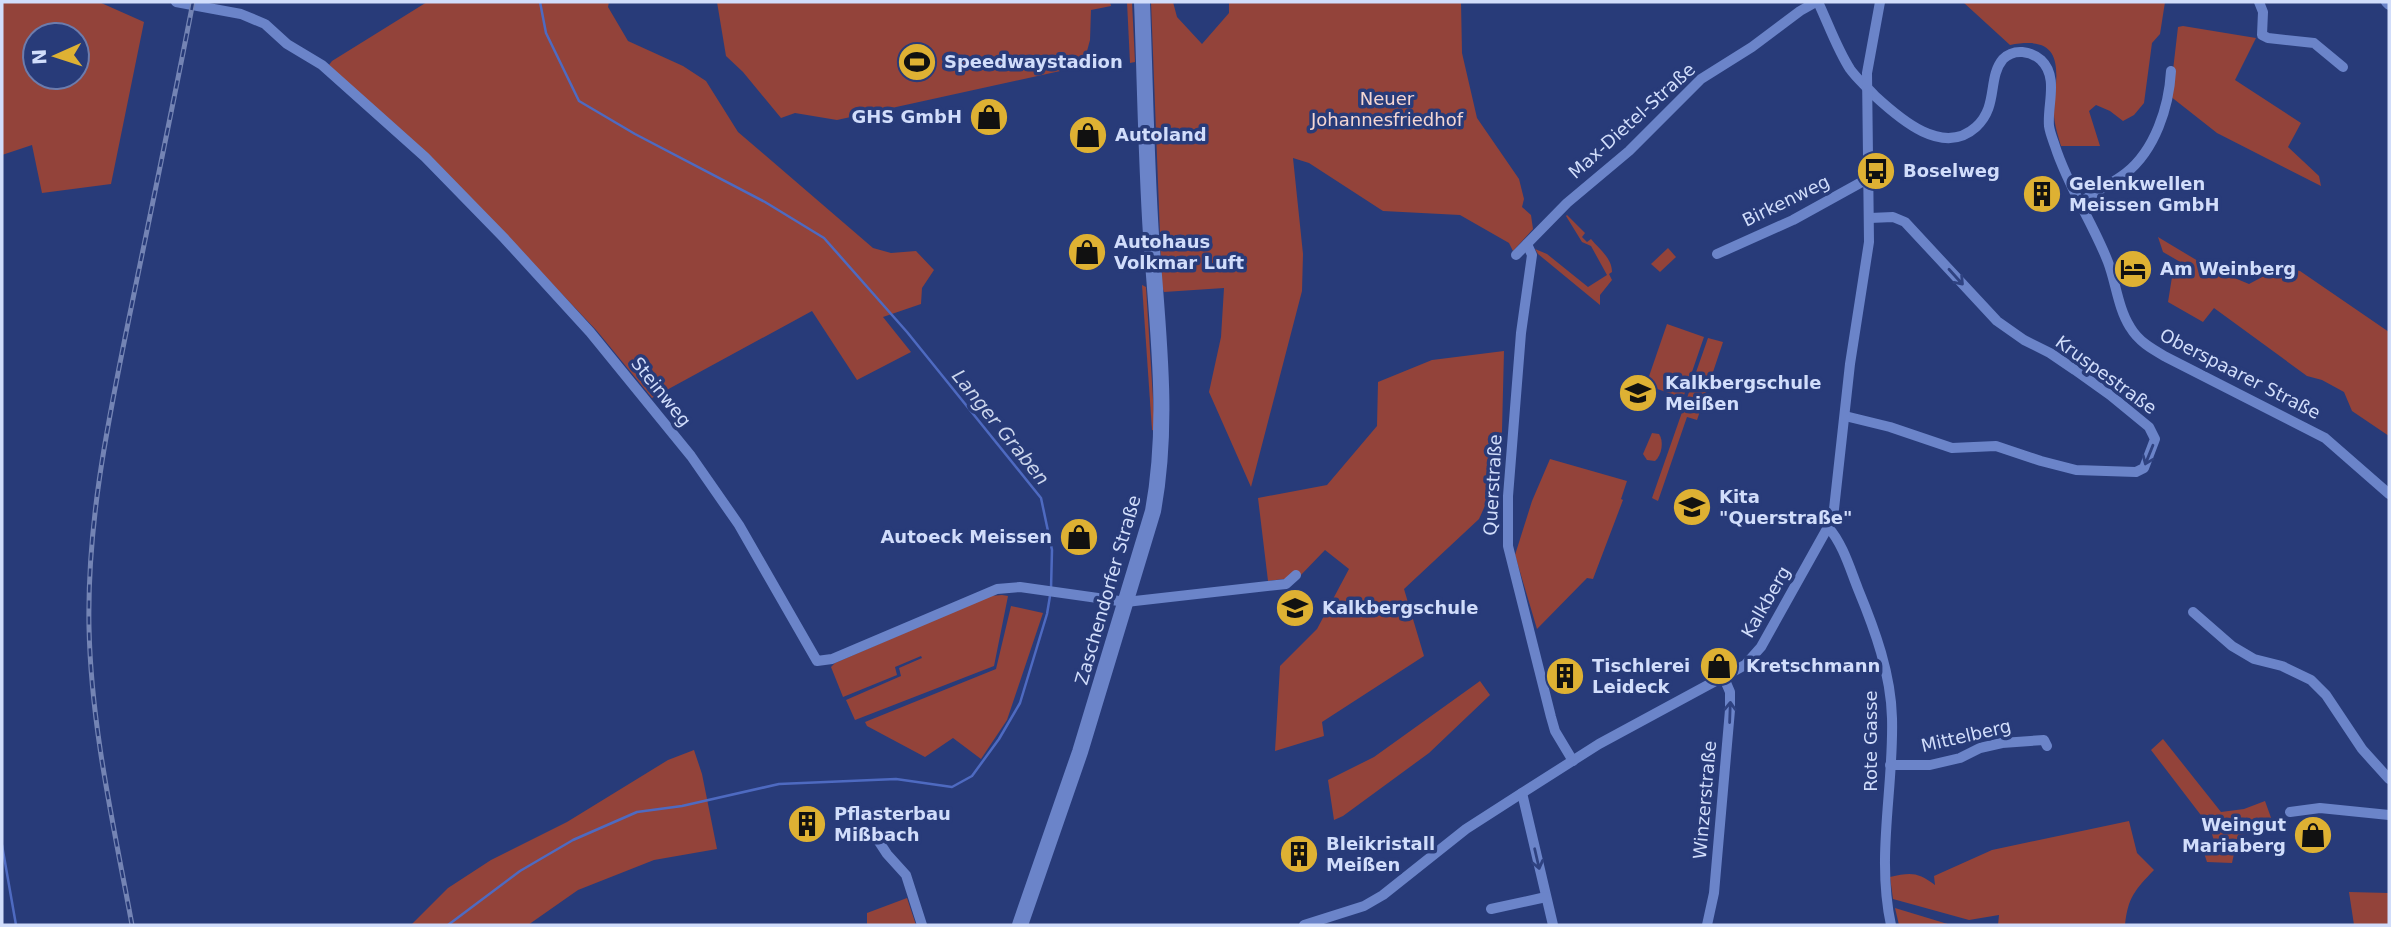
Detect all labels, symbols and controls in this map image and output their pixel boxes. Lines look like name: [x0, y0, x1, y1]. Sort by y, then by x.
north arrow: [21, 21, 91, 91]
sports icon: Speedwaystadion: [896, 41, 938, 83]
text: N: [28, 48, 50, 65]
place label: Speedwaystadion: [944, 51, 1123, 72]
street label: Max-Dietel-Straße: [1564, 58, 1699, 183]
park label: Neuer Johannesfriedhof: [1310, 88, 1464, 130]
shop icon: GHS GmbH: [968, 96, 1010, 138]
place label: GHS GmbH: [851, 106, 962, 127]
shop icon: Autoland: [1067, 114, 1109, 156]
place label: Autoland: [1115, 124, 1207, 145]
bus stop icon: Boselweg: [1855, 150, 1897, 192]
place label: Boselweg: [1903, 160, 2000, 181]
street label: Birkenweg: [1739, 170, 1833, 231]
building icon: Gelenkwellen Meissen GmbH: [2021, 173, 2063, 215]
place label: Gelenkwellen Meissen GmbH: [2069, 173, 2220, 215]
shop icon: Autohaus Volkmar Luft: [1066, 231, 1108, 273]
place label: Autohaus Volkmar Luft: [1114, 231, 1245, 273]
hotel icon: Am Weinberg: [2112, 248, 2154, 290]
place label: Am Weinberg: [2160, 258, 2296, 279]
one-way arrow: [1948, 268, 1964, 286]
street label: Oberspaarer Straße: [2156, 324, 2324, 423]
street label: Kruspestraße: [2052, 331, 2161, 418]
street label: Steinweg: [627, 353, 696, 431]
water label: Langer Graben: [948, 365, 1054, 489]
school or university icon: Kalkbergschule Meißen: [1617, 372, 1659, 414]
place label: Kalkbergschule Meißen: [1665, 372, 1821, 414]
street label: Querstraße: [1479, 434, 1506, 536]
one-way arrow: [2142, 444, 2155, 466]
school or university icon: Kita "Querstraße": [1671, 486, 1713, 528]
place label: Kita "Querstraße": [1719, 486, 1852, 528]
street label: Zaschendorfer Straße: [1070, 493, 1145, 687]
shop icon: Autoeck Meissen: [1058, 516, 1100, 558]
place label: Autoeck Meissen: [880, 526, 1052, 547]
street label: Kalkberg: [1737, 562, 1794, 641]
school or university icon: Kalkbergschule: [1274, 587, 1316, 629]
place label: Kalkbergschule: [1322, 597, 1478, 618]
shop icon: Kretschmann: [1698, 645, 1740, 687]
building icon: Tischlerei Leideck: [1544, 655, 1586, 697]
place label: Tischlerei Leideck: [1592, 655, 1690, 697]
place label: Kretschmann: [1746, 655, 1880, 676]
street label: Rote Gasse: [1860, 690, 1881, 792]
one-way arrow: [1723, 700, 1736, 723]
street label: Mittelberg: [1919, 715, 2013, 756]
street label: Winzerstraße: [1689, 740, 1720, 860]
building icon: Pflasterbau Mißbach: [786, 803, 828, 845]
place label: Pflasterbau Mißbach: [834, 803, 951, 845]
place label: Weingut Mariaberg: [2182, 814, 2286, 856]
shop icon: Weingut Mariaberg: [2292, 814, 2334, 856]
building icon: Bleikristall Meißen: [1278, 833, 1320, 875]
place label: Bleikristall Meißen: [1326, 833, 1435, 875]
one-way arrow: [1531, 847, 1544, 870]

